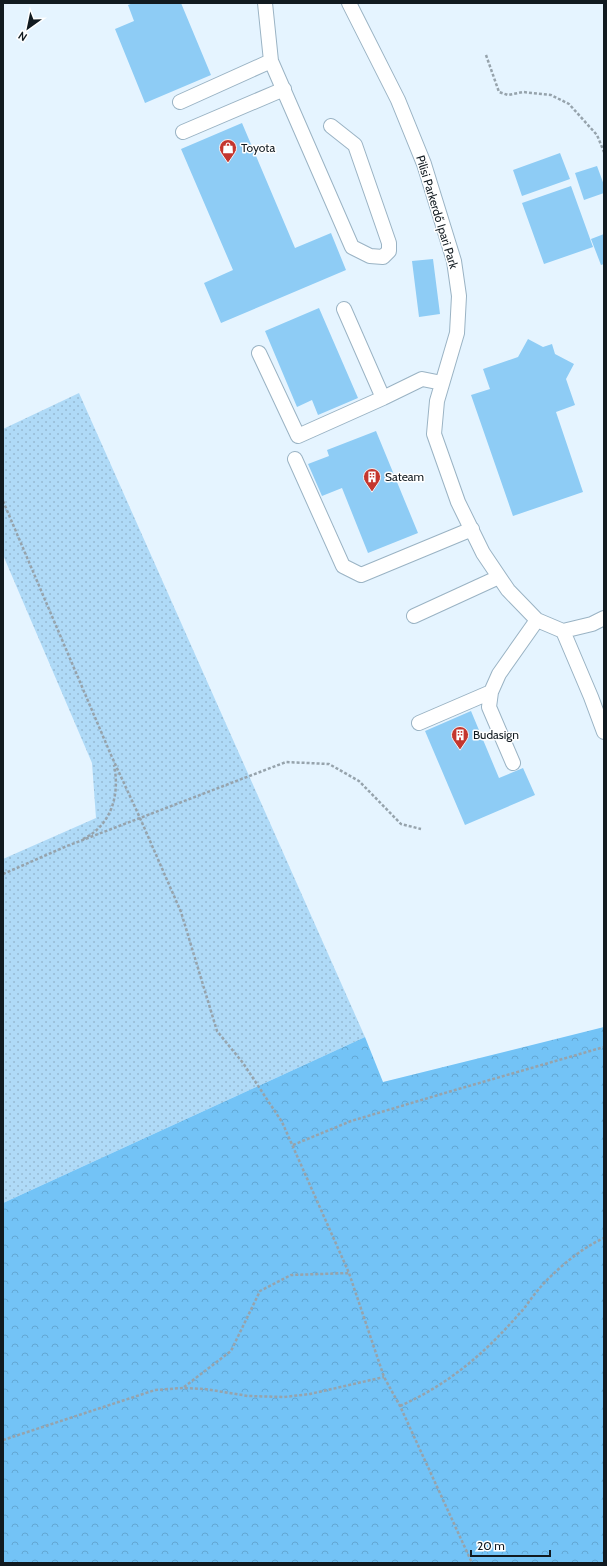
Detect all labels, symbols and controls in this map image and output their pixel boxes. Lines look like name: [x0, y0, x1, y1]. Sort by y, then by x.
north arrow: [8, 8, 48, 48]
text: N: [15, 28, 30, 44]
shop icon: Toyota: [218, 138, 238, 163]
place label: Toyota: [241, 140, 275, 155]
street label: Pilisi Parkerdő Ipari Park: [413, 153, 462, 271]
building icon: Sateam: [362, 467, 382, 492]
place label: Sateam: [385, 469, 424, 484]
building icon: Budasign: [450, 725, 470, 750]
place label: Budasign: [473, 727, 519, 742]
scale bar: [471, 1532, 550, 1558]
text: 20 m: [477, 1538, 505, 1553]

